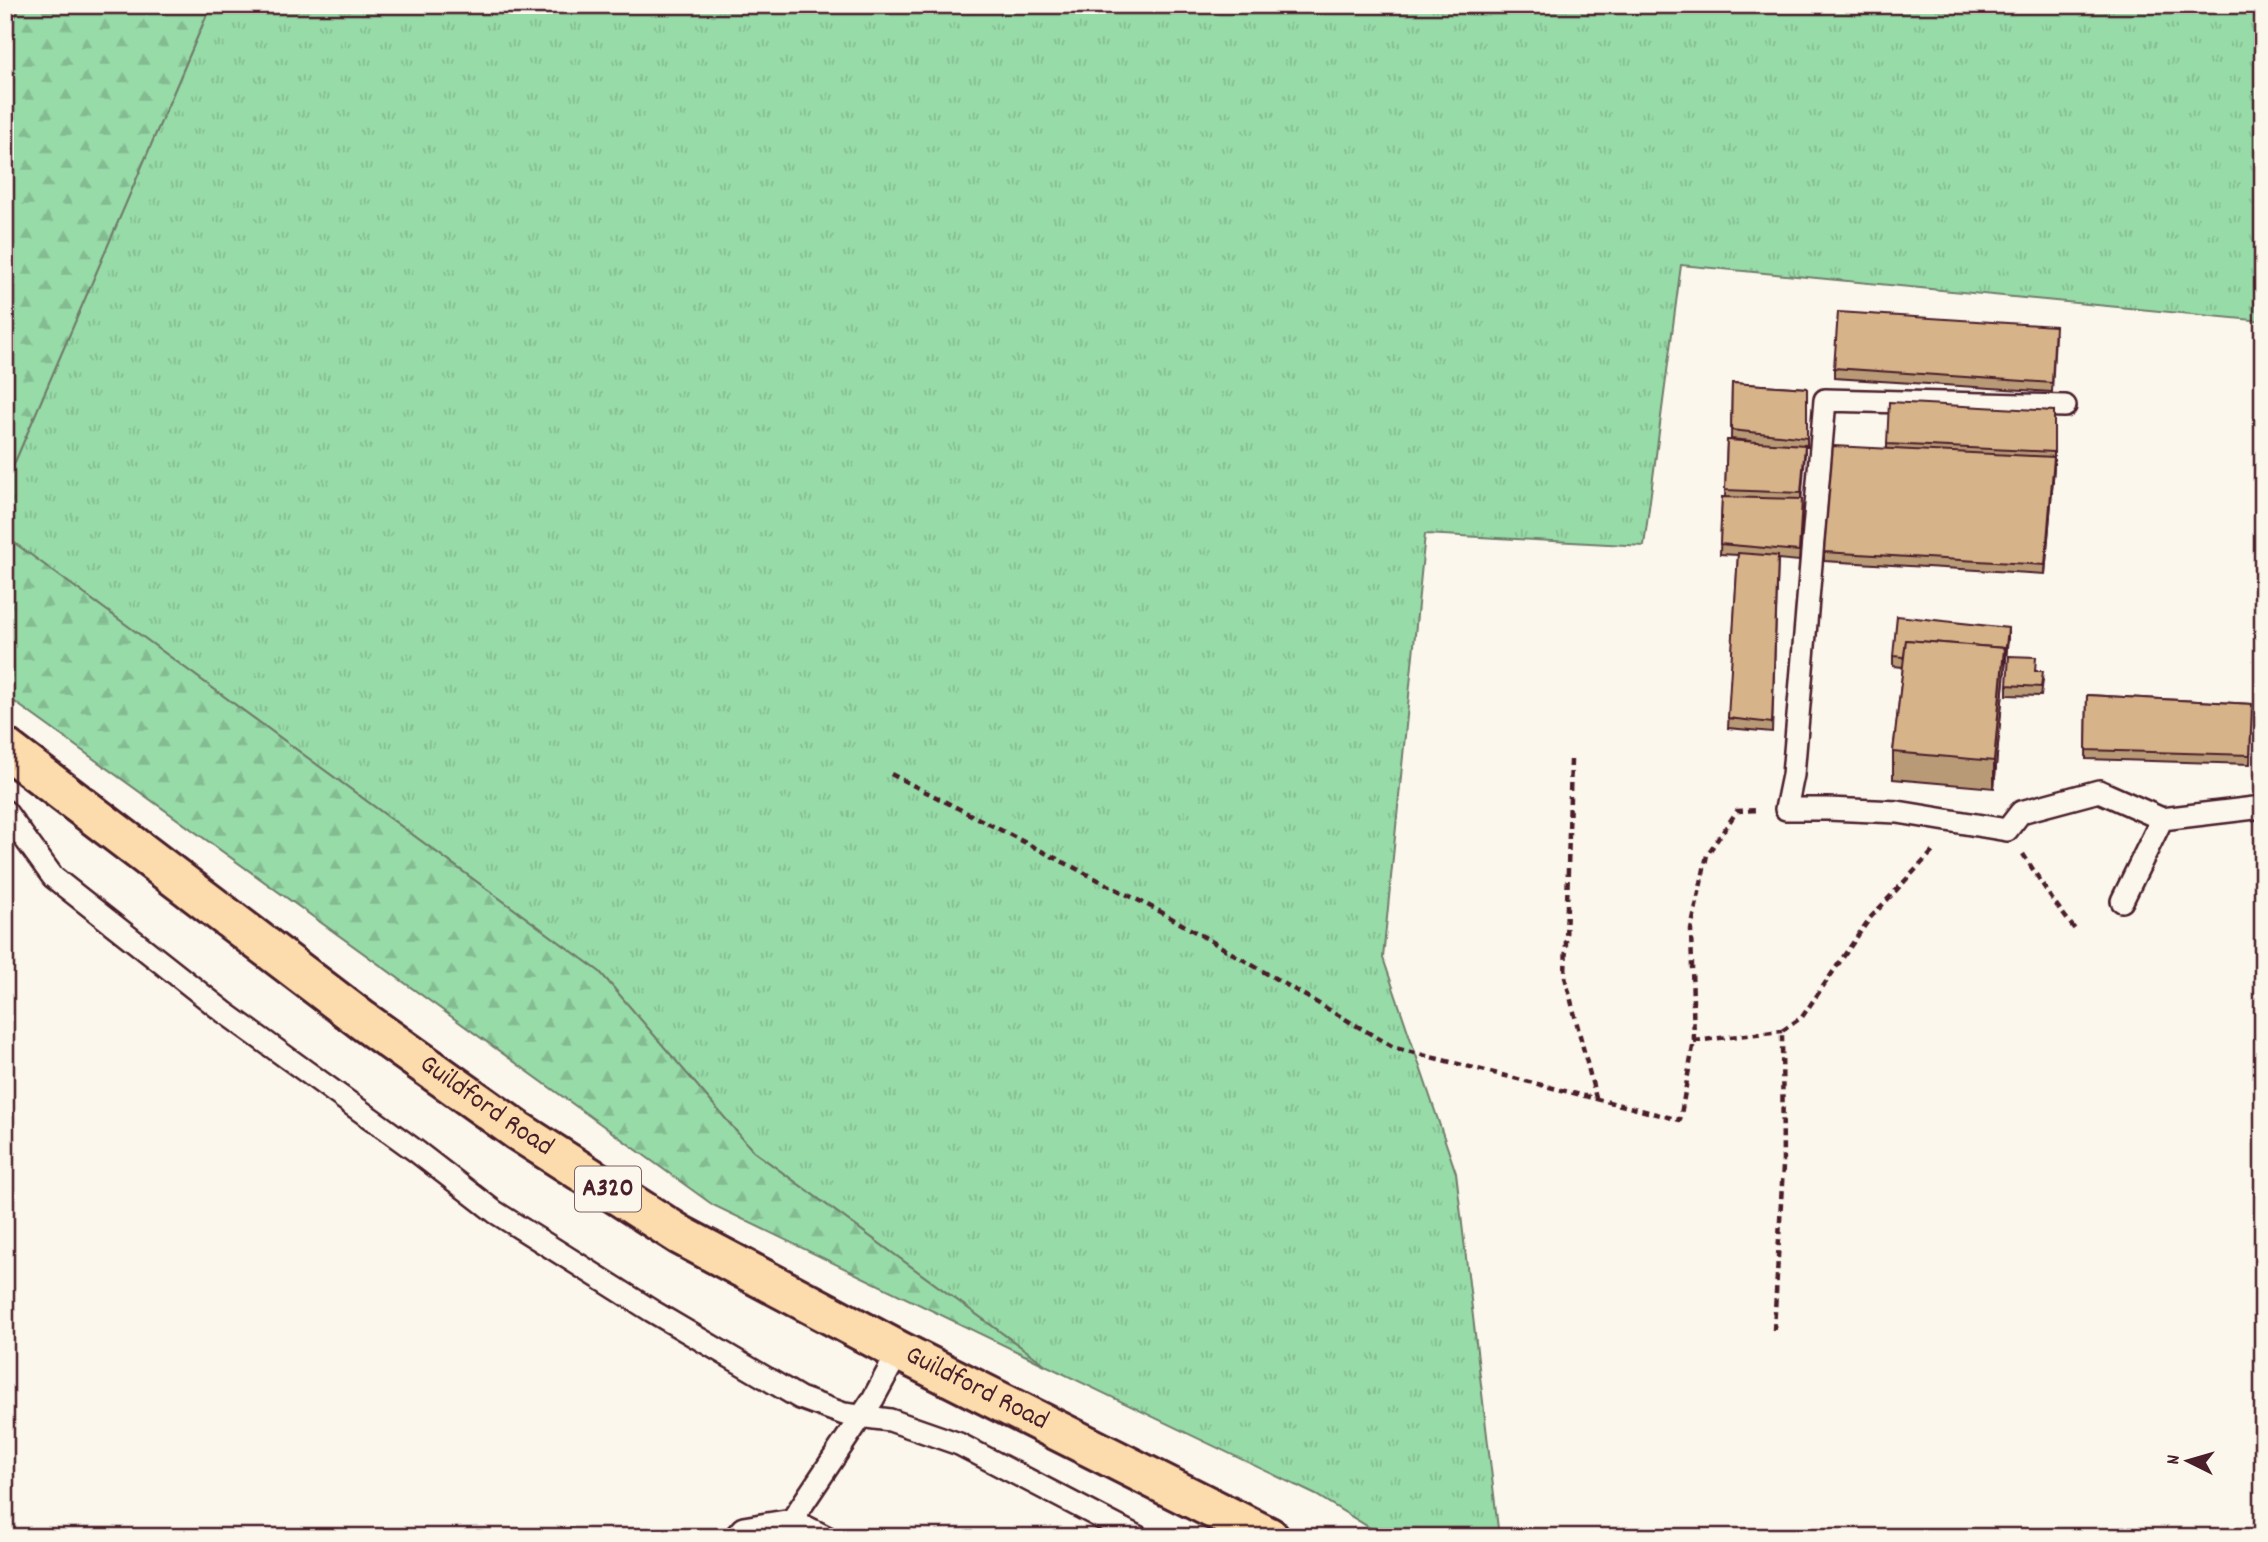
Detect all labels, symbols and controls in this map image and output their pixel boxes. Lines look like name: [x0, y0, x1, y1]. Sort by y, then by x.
street label: Guildford Road: [410, 1046, 560, 1168]
road number: A320: [575, 1166, 641, 1212]
street label: Guildford Road: [898, 1337, 1055, 1443]
north arrow: [2152, 1426, 2222, 1496]
text: N: [2161, 1454, 2188, 1466]

